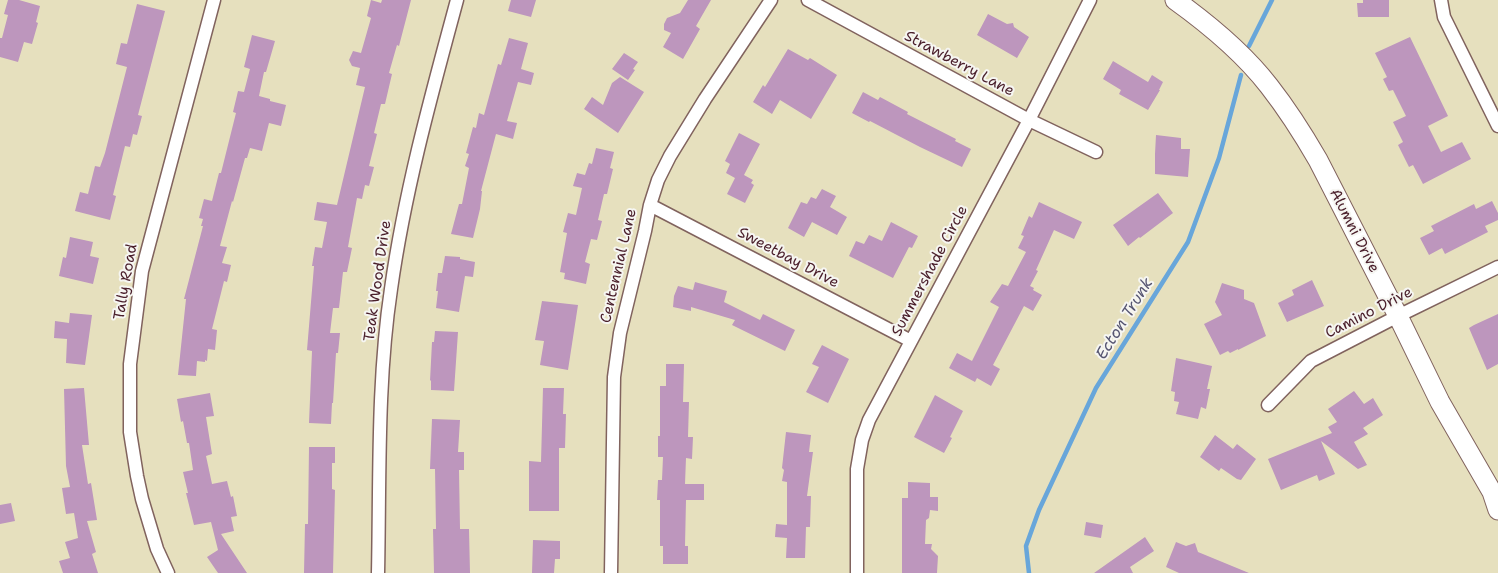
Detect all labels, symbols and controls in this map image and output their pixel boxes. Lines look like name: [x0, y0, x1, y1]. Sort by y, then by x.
street label: Strawberry Lane: [901, 27, 1017, 101]
street label: Alumni Drive: [1325, 186, 1383, 276]
street label: Summershade Circle: [888, 203, 972, 339]
street label: Centennial Lane: [597, 207, 641, 325]
street label: Teak Wood Drive: [361, 219, 395, 343]
street label: Sweetbay Drive: [734, 224, 842, 292]
street label: Tally Road: [110, 243, 142, 321]
water label: Ecton Trunk: [1092, 275, 1158, 363]
street label: Camino Drive: [1322, 283, 1416, 343]

